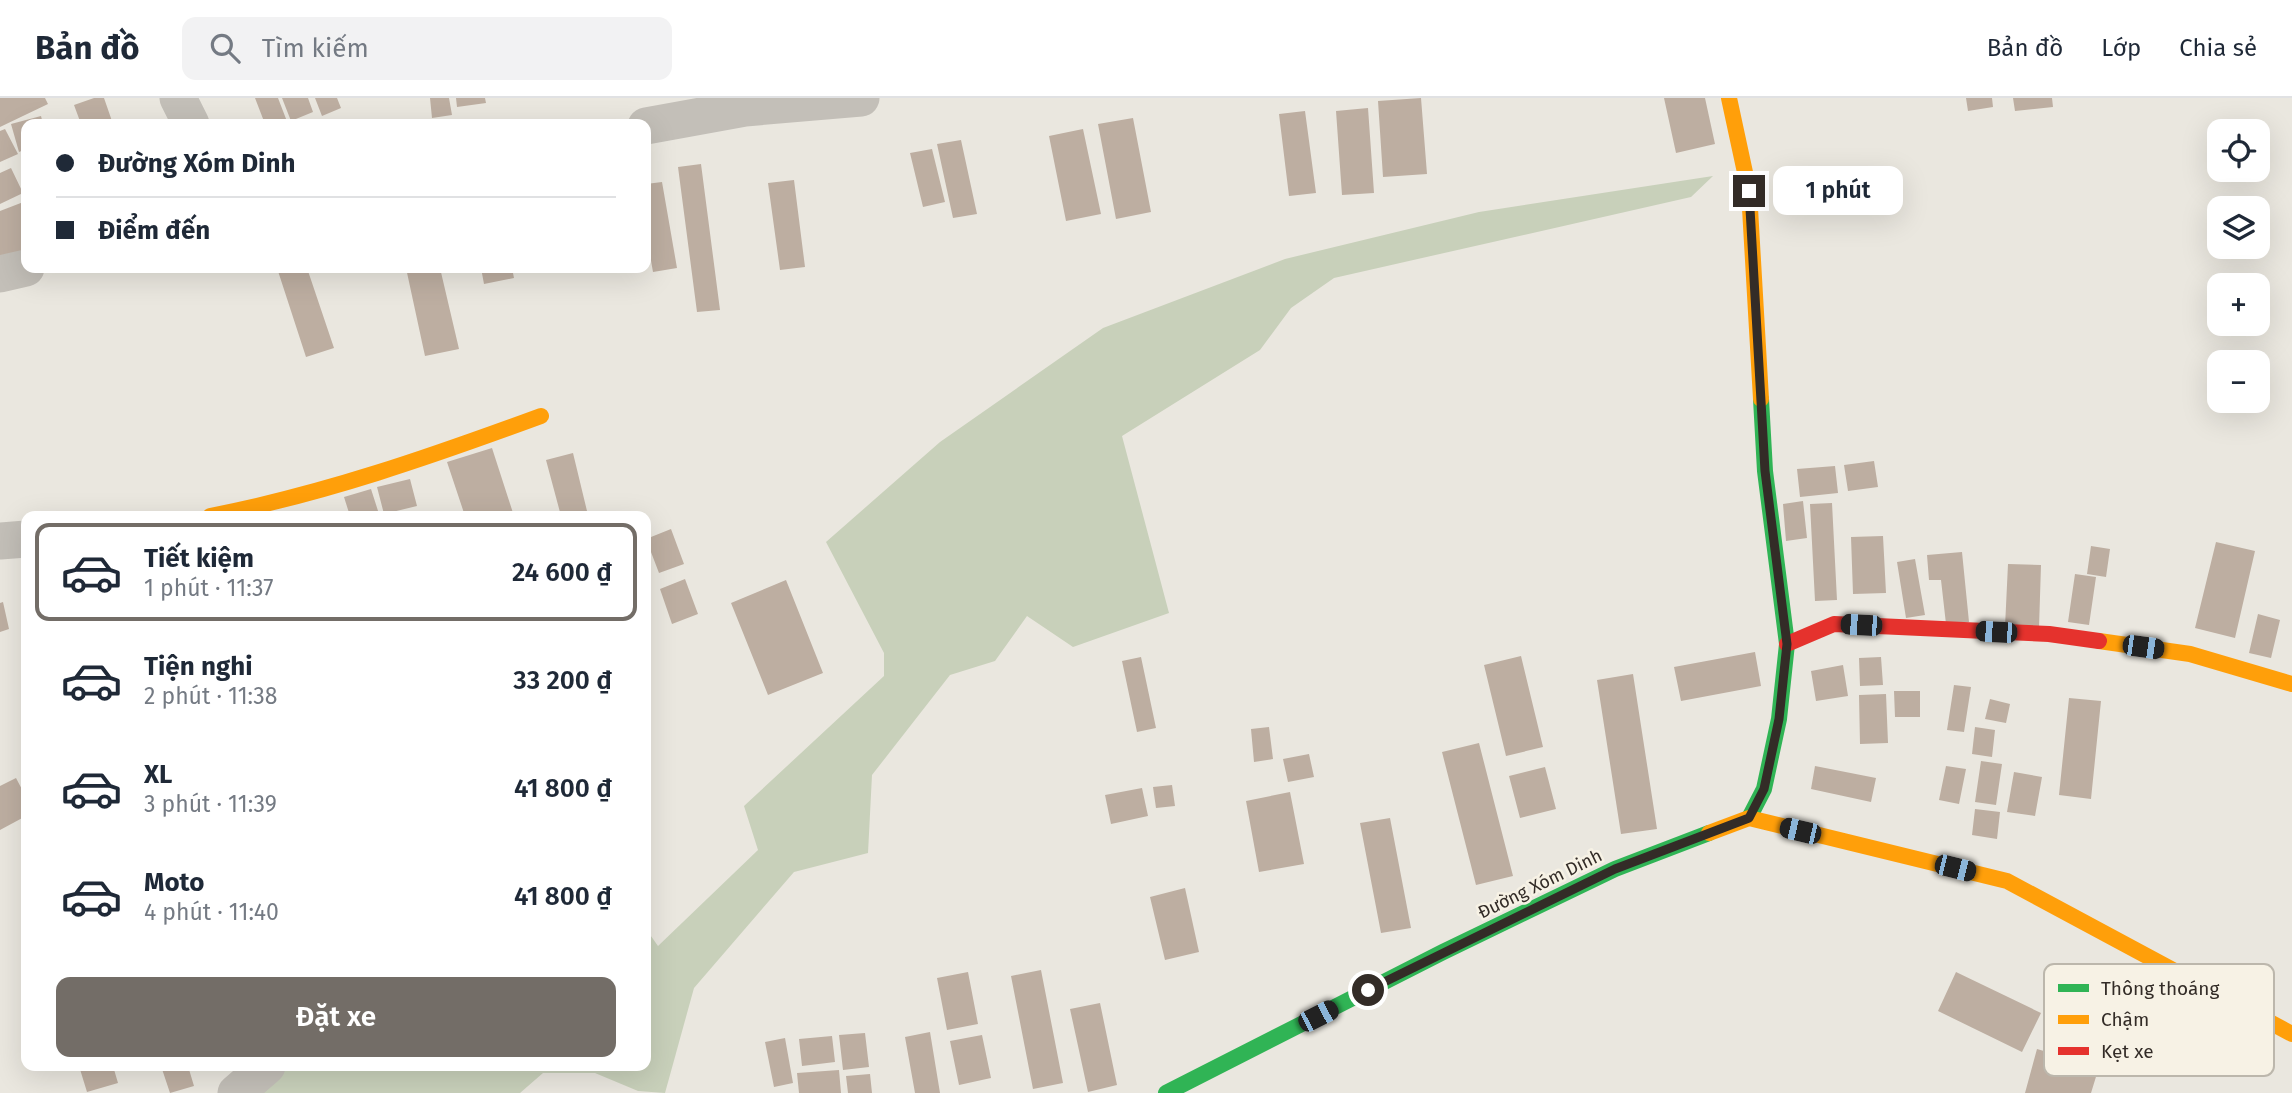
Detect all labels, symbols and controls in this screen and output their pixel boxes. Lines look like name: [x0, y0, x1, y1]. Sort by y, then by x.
search box: [182, 17, 672, 80]
text: Bản đồ: [35, 28, 140, 68]
icon: search: [206, 29, 244, 67]
text: Tìm kiếm: [262, 33, 369, 64]
text: Bản đồ: [1987, 34, 2063, 62]
text: Lớp: [2101, 34, 2141, 62]
text: Chia sẻ: [2179, 34, 2257, 62]
map controls: [2207, 119, 2270, 413]
button: locate: [2207, 119, 2270, 182]
text: Đường Xóm Dinh: [98, 148, 295, 179]
callout: 1 phút: [1774, 166, 1903, 216]
route end: [1733, 175, 1765, 207]
text: 1 phút: [1805, 176, 1871, 204]
button: layers: [2207, 196, 2270, 259]
text: Điểm đến: [98, 215, 210, 246]
button: +: [2207, 273, 2270, 336]
button: −: [2207, 350, 2270, 413]
icon: car: [60, 541, 123, 604]
text: Tiết kiệm: [144, 543, 254, 574]
text: 24 600 ₫: [512, 557, 612, 588]
text: 1 phút · 11:37: [144, 574, 274, 602]
car: [1840, 613, 1883, 637]
car: [1975, 620, 2018, 644]
car: [2121, 634, 2166, 660]
icon: car: [60, 649, 123, 712]
text: Tiện nghi: [144, 651, 253, 682]
text: 33 200 ₫: [513, 665, 612, 696]
text: 2 phút · 11:38: [144, 682, 278, 710]
icon: car: [60, 757, 123, 820]
text: XL: [144, 759, 172, 790]
text: 41 800 ₫: [514, 773, 612, 804]
text: 3 phút · 11:39: [144, 790, 277, 818]
car: [1778, 816, 1823, 846]
street label: Đường Xóm Dinh: [1474, 844, 1606, 924]
car: [1933, 853, 1978, 883]
icon: car: [60, 865, 123, 928]
text: Moto: [144, 867, 204, 898]
text: 41 800 ₫: [514, 881, 612, 912]
text: 4 phút · 11:40: [144, 898, 279, 926]
legend: [2044, 964, 2274, 1076]
route start: [1352, 974, 1384, 1006]
button: Đặt xe: [56, 977, 616, 1057]
text: Thông thoáng: [2101, 977, 2219, 1000]
car: [1295, 997, 1342, 1035]
text: Chậm: [2101, 1008, 2149, 1031]
text: Kẹt xe: [2101, 1040, 2154, 1063]

